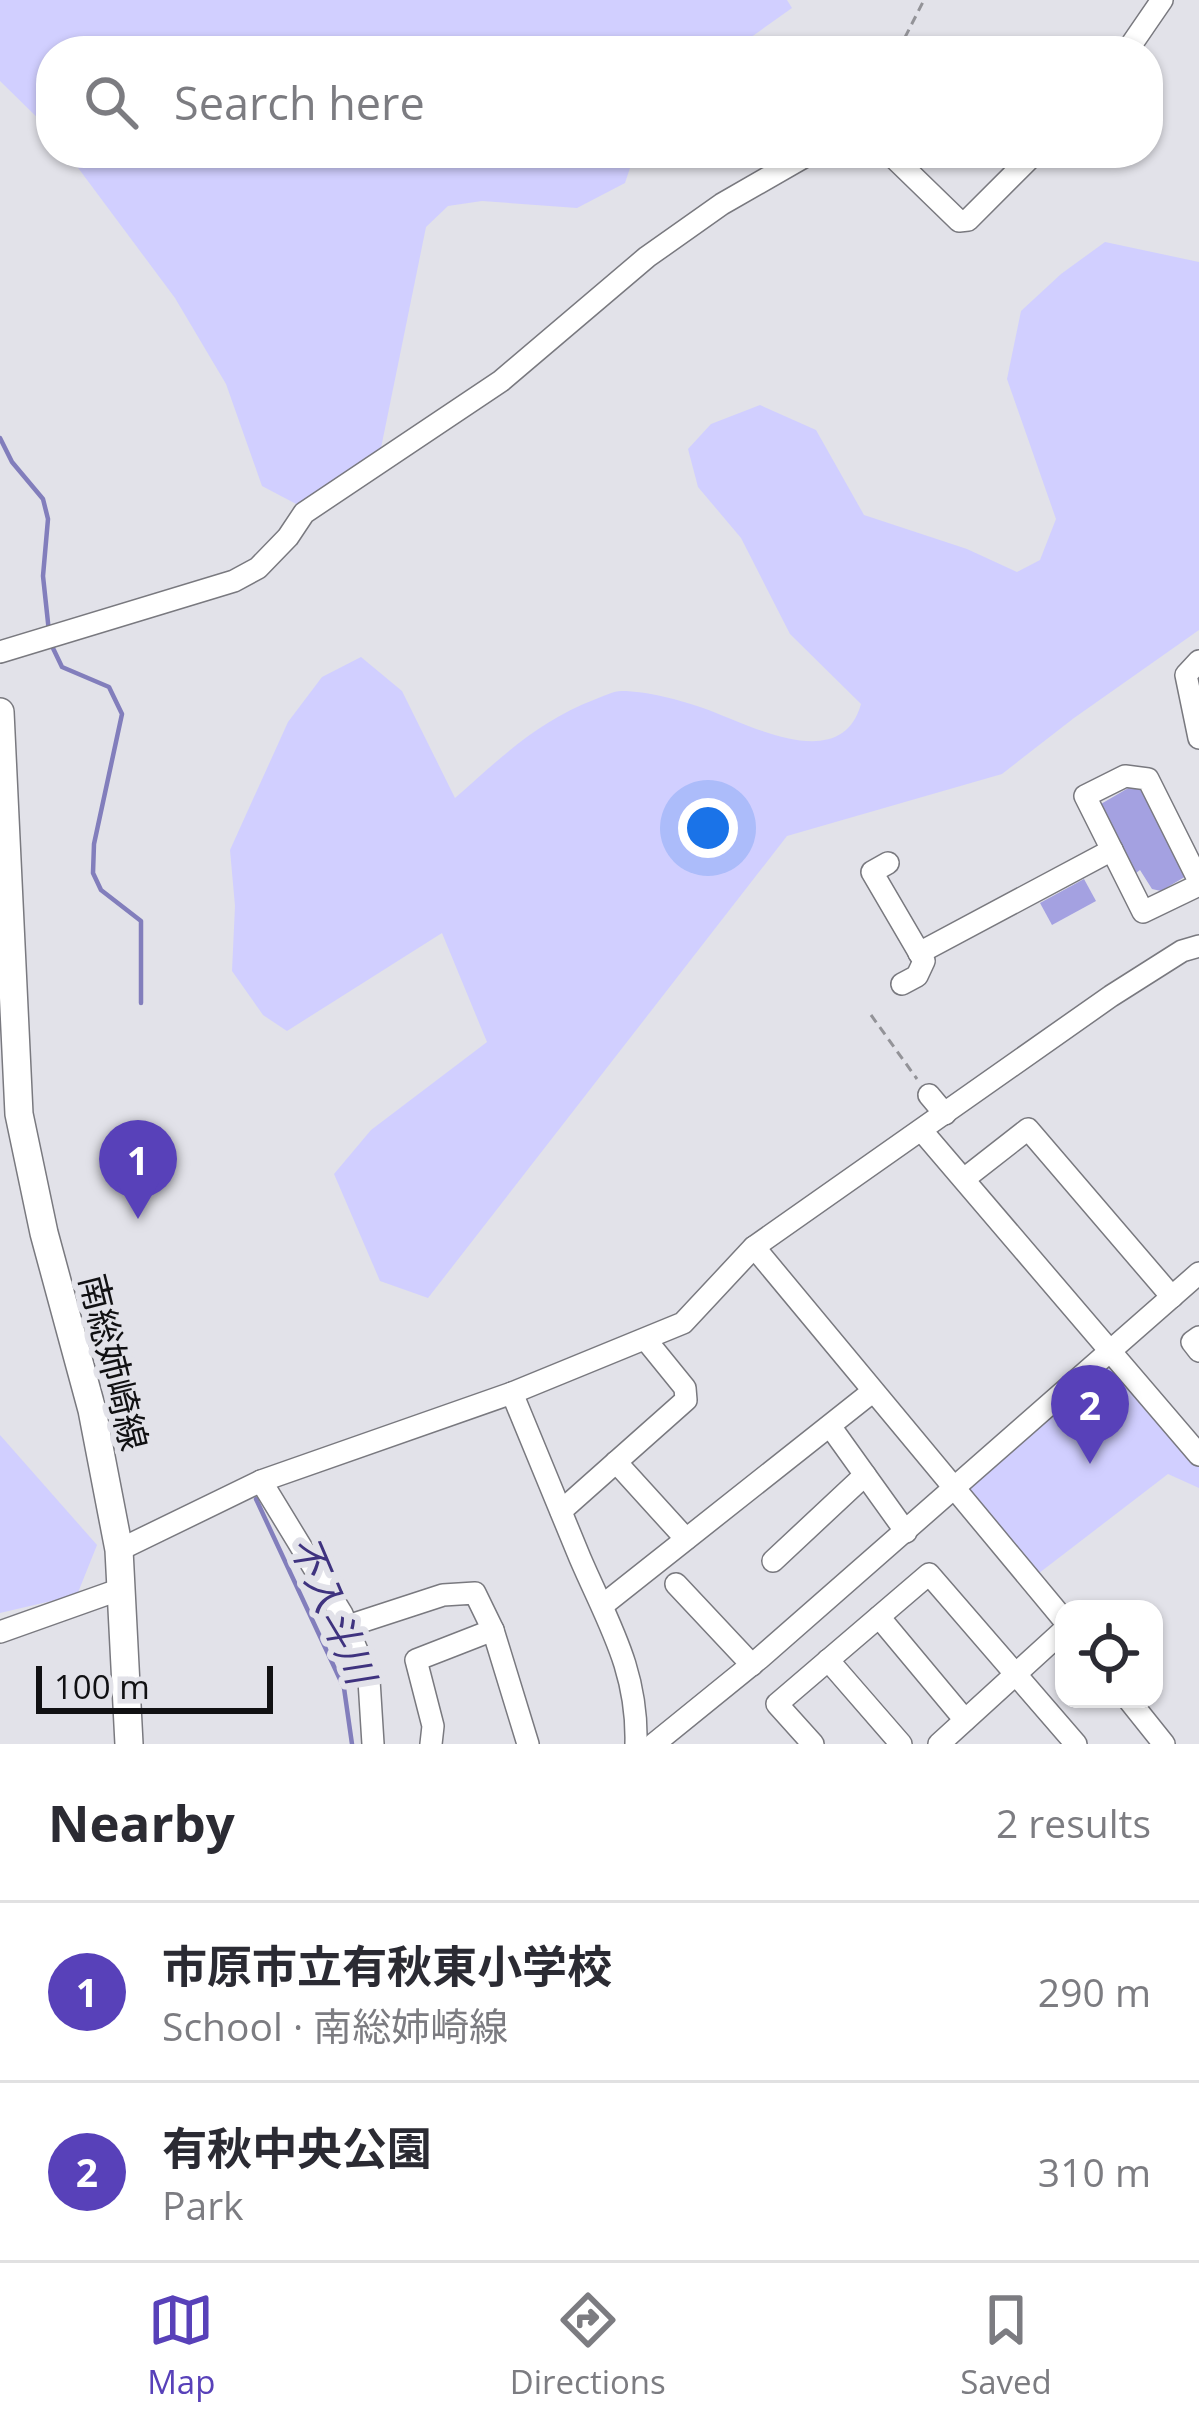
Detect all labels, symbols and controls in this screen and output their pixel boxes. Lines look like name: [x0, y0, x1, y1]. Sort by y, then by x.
search box: [36, 36, 1163, 168]
icon: search: [78, 69, 144, 135]
text: Search here: [174, 72, 425, 133]
your location: [678, 798, 738, 858]
pin: 1: [99, 1120, 177, 1219]
street label: 南総姉崎線: [68, 1269, 160, 1455]
pin: 2: [1051, 1365, 1129, 1464]
water label: 不入斗川: [279, 1527, 390, 1695]
map controls: [1055, 1600, 1163, 1708]
button: locate: [1055, 1600, 1163, 1708]
scale bar: [36, 1660, 273, 1713]
text: 100 m: [54, 1664, 150, 1709]
text: Nearby: [48, 1787, 235, 1857]
text: 2 results: [996, 1796, 1151, 1849]
text: 市原市立有秋東小学校: [162, 1935, 612, 1996]
text: 1: [76, 1965, 98, 2018]
text: 290 m: [1038, 1965, 1151, 2018]
text: School · 南総姉崎線: [162, 1999, 508, 2052]
text: 有秋中央公園: [162, 2117, 432, 2178]
text: 2: [76, 2145, 98, 2198]
text: 310 m: [1038, 2145, 1151, 2198]
text: Park: [162, 2178, 244, 2231]
tab: Map: [147, 2287, 215, 2404]
tab: Directions: [510, 2287, 666, 2404]
tab: Saved: [960, 2287, 1052, 2404]

